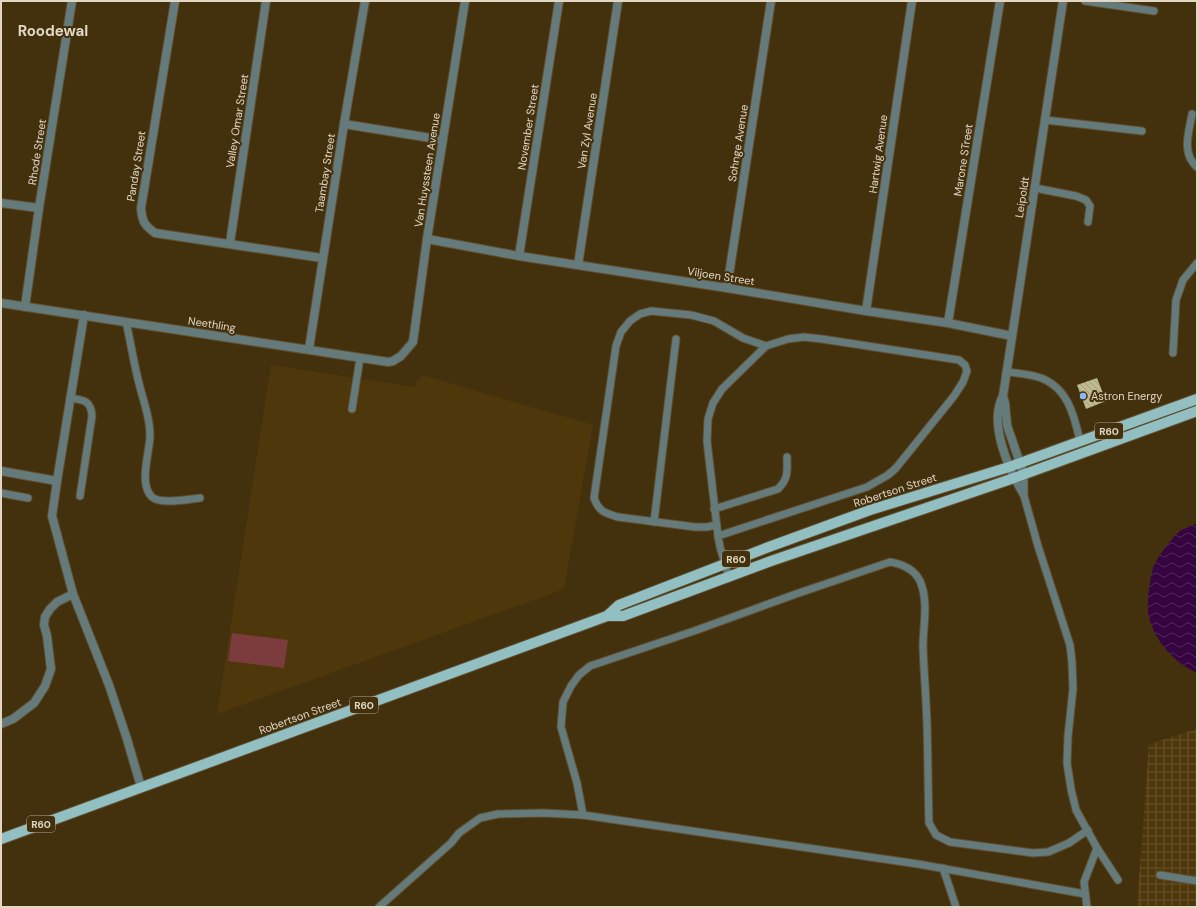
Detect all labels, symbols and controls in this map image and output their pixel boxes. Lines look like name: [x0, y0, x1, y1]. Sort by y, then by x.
district label: Roodewal: [18, 21, 88, 41]
street label: Valley Omar Street: [223, 73, 251, 169]
street label: November Street: [514, 83, 542, 171]
street label: Van Zyl Avenue: [574, 92, 600, 170]
street label: Sohnge Avenue: [725, 103, 751, 183]
street label: Van Huyssteen Avenue: [411, 112, 443, 228]
street label: Hartwig Avenue: [866, 114, 890, 194]
street label: Rhode Street: [25, 118, 49, 186]
street label: Marone STreet: [950, 123, 976, 197]
street label: Panday Street: [124, 130, 148, 202]
street label: Taambay Street: [312, 132, 338, 214]
street label: Leipoldt: [1012, 175, 1032, 219]
street label: Viljoen Street: [686, 264, 756, 288]
street label: Neethling: [187, 313, 237, 335]
place label: Astron Energy: [1091, 389, 1163, 403]
marker: Astron Energy: [1078, 391, 1088, 401]
road number: R60: [1095, 423, 1123, 439]
street label: Robertson Street: [852, 470, 938, 510]
road number: R60: [722, 551, 750, 567]
street label: Robertson Street: [257, 695, 343, 737]
road number: R60: [350, 697, 378, 713]
road number: R60: [27, 816, 55, 832]

